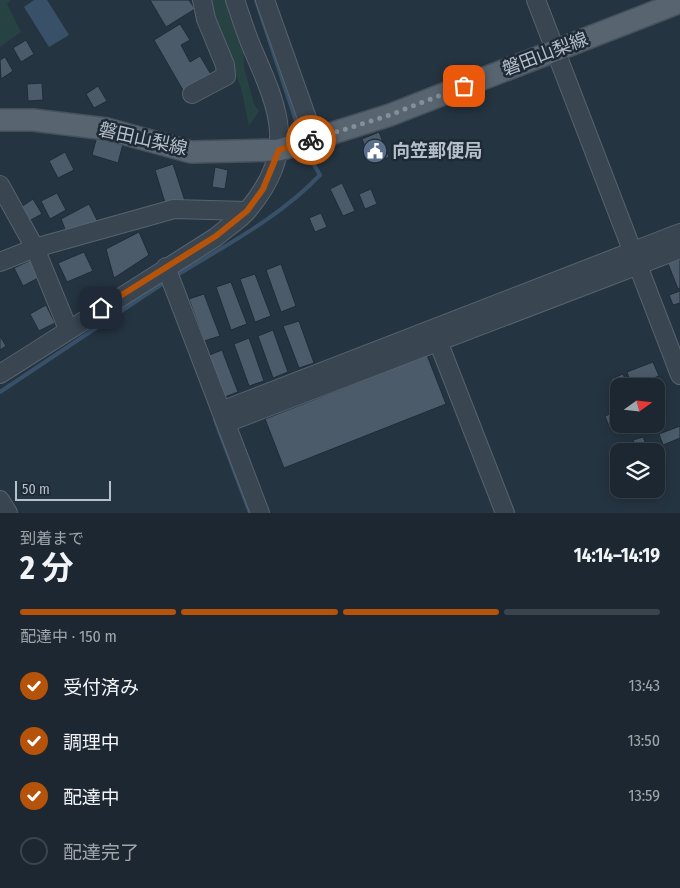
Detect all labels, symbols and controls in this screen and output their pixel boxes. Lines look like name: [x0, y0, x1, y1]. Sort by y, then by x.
street label: 磐田山梨線: [499, 28, 591, 80]
pin: [443, 65, 485, 107]
icon: bag: [450, 72, 478, 100]
courier: [286, 115, 336, 165]
street label: 磐田山梨線: [97, 118, 189, 160]
icon: bike: [297, 126, 325, 154]
public building icon: 向笠郵便局: [362, 138, 388, 164]
place label: 向笠郵便局: [392, 140, 482, 162]
pin: [80, 287, 122, 329]
icon: home: [87, 294, 115, 322]
north arrow: [610, 378, 665, 432]
map controls: [610, 378, 665, 498]
button: layers: [610, 443, 665, 498]
scale bar: [15, 478, 111, 501]
text: 50 m: [22, 481, 50, 498]
text: 到着まで: [20, 529, 84, 548]
text: 14:14–14:19: [574, 544, 660, 567]
text: 2 分: [20, 549, 73, 587]
text: 配達中 · 150 m: [20, 627, 117, 646]
icon: check: [20, 672, 48, 700]
text: 受付済み: [63, 676, 139, 699]
text: 13:43: [628, 676, 660, 695]
icon: check: [20, 727, 48, 755]
text: 調理中: [63, 731, 120, 754]
text: 13:50: [627, 731, 660, 750]
icon: check: [20, 782, 48, 810]
text: 配達中: [63, 786, 120, 809]
text: 13:59: [628, 786, 660, 805]
text: 配達完了: [63, 841, 139, 864]

